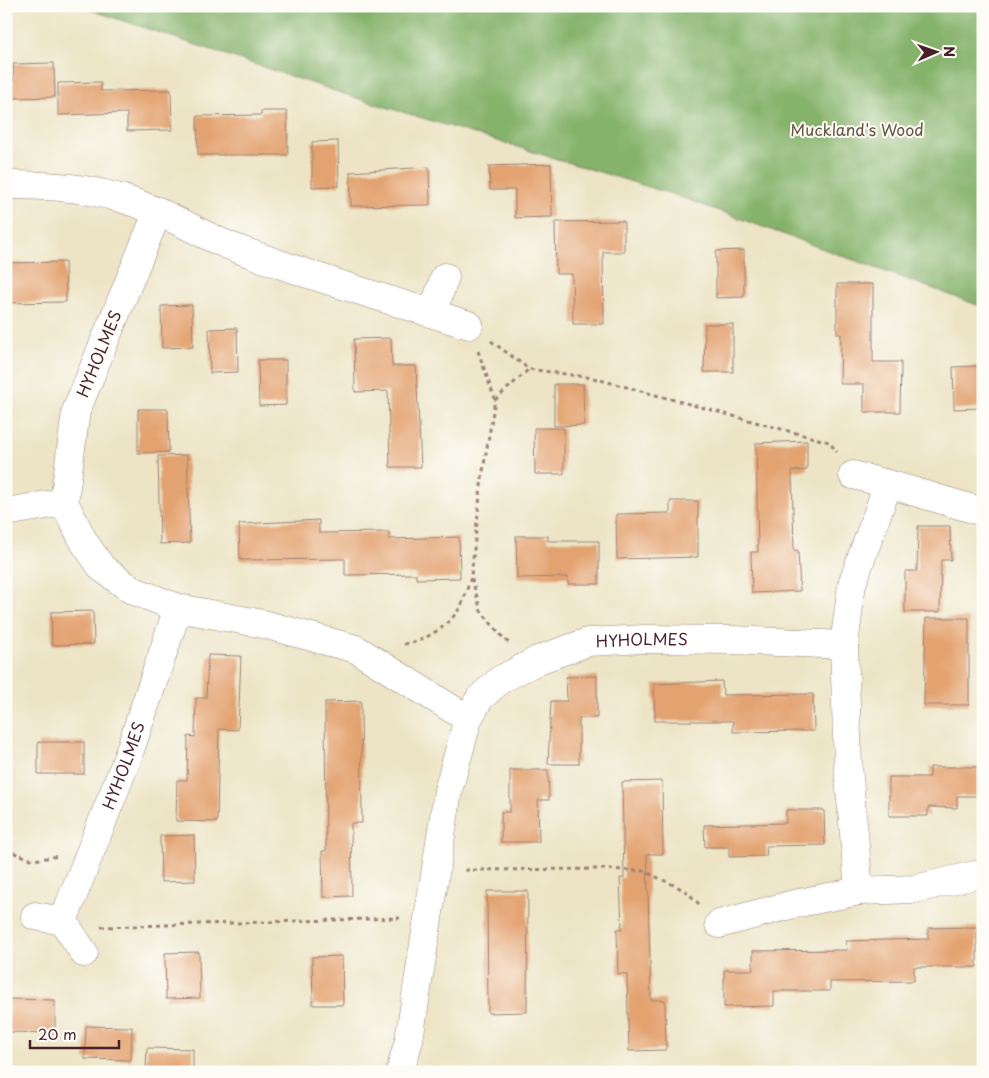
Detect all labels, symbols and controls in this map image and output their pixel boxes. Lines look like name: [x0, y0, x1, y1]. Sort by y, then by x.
north arrow: [912, 28, 962, 78]
text: N: [939, 46, 960, 57]
park label: Muckland's Wood: [790, 117, 924, 141]
street label: HYHOLMES: [70, 307, 126, 401]
street label: HYHOLMES: [595, 626, 688, 653]
street label: HYHOLMES: [95, 718, 150, 813]
scale bar: [30, 1018, 119, 1050]
text: 20 m: [38, 1022, 77, 1045]

